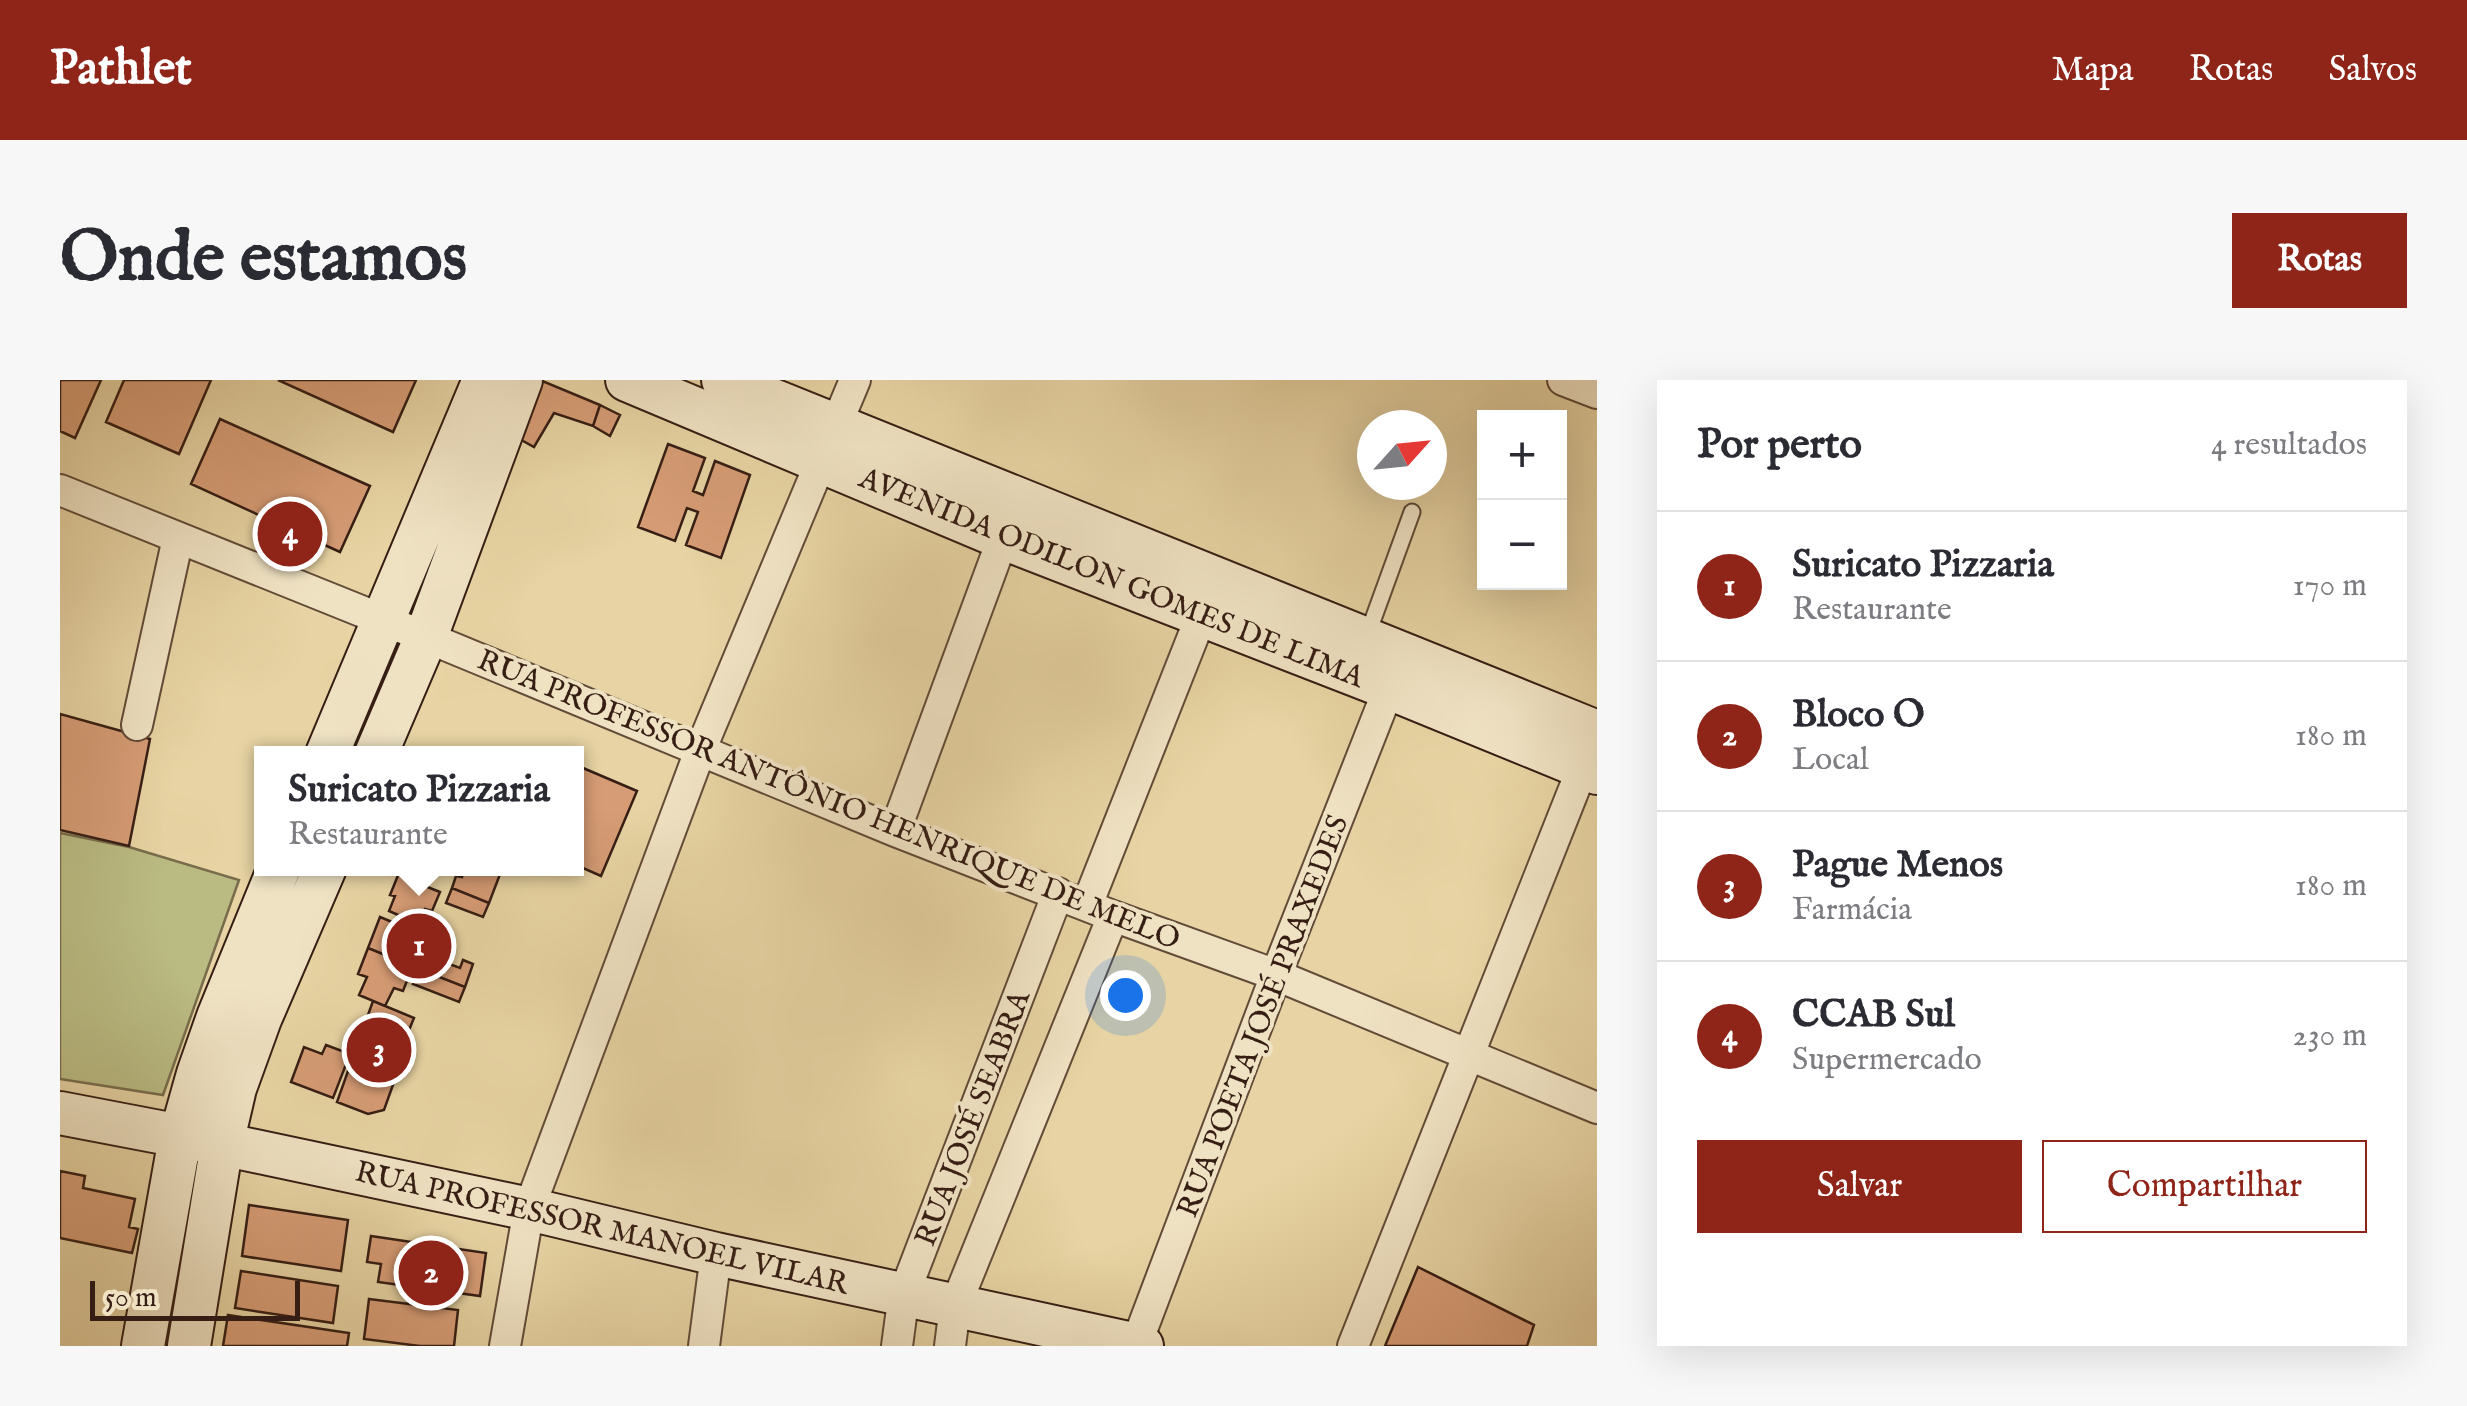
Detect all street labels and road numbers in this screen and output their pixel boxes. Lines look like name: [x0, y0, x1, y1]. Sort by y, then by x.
street label: AVENIDA ODILON GOMES DE LIMA: [852, 459, 1370, 698]
street label: RUA PROFESSOR ANTÔNIO HENRIQUE DE MELO: [471, 642, 1185, 960]
street label: RUA POETA JOSÉ PRAXEDES: [1169, 810, 1358, 1223]
street label: RUA JOSÉ SEABRA: [907, 984, 1040, 1252]
street label: RUA PROFESSOR MANOEL VILAR: [351, 1154, 853, 1305]

